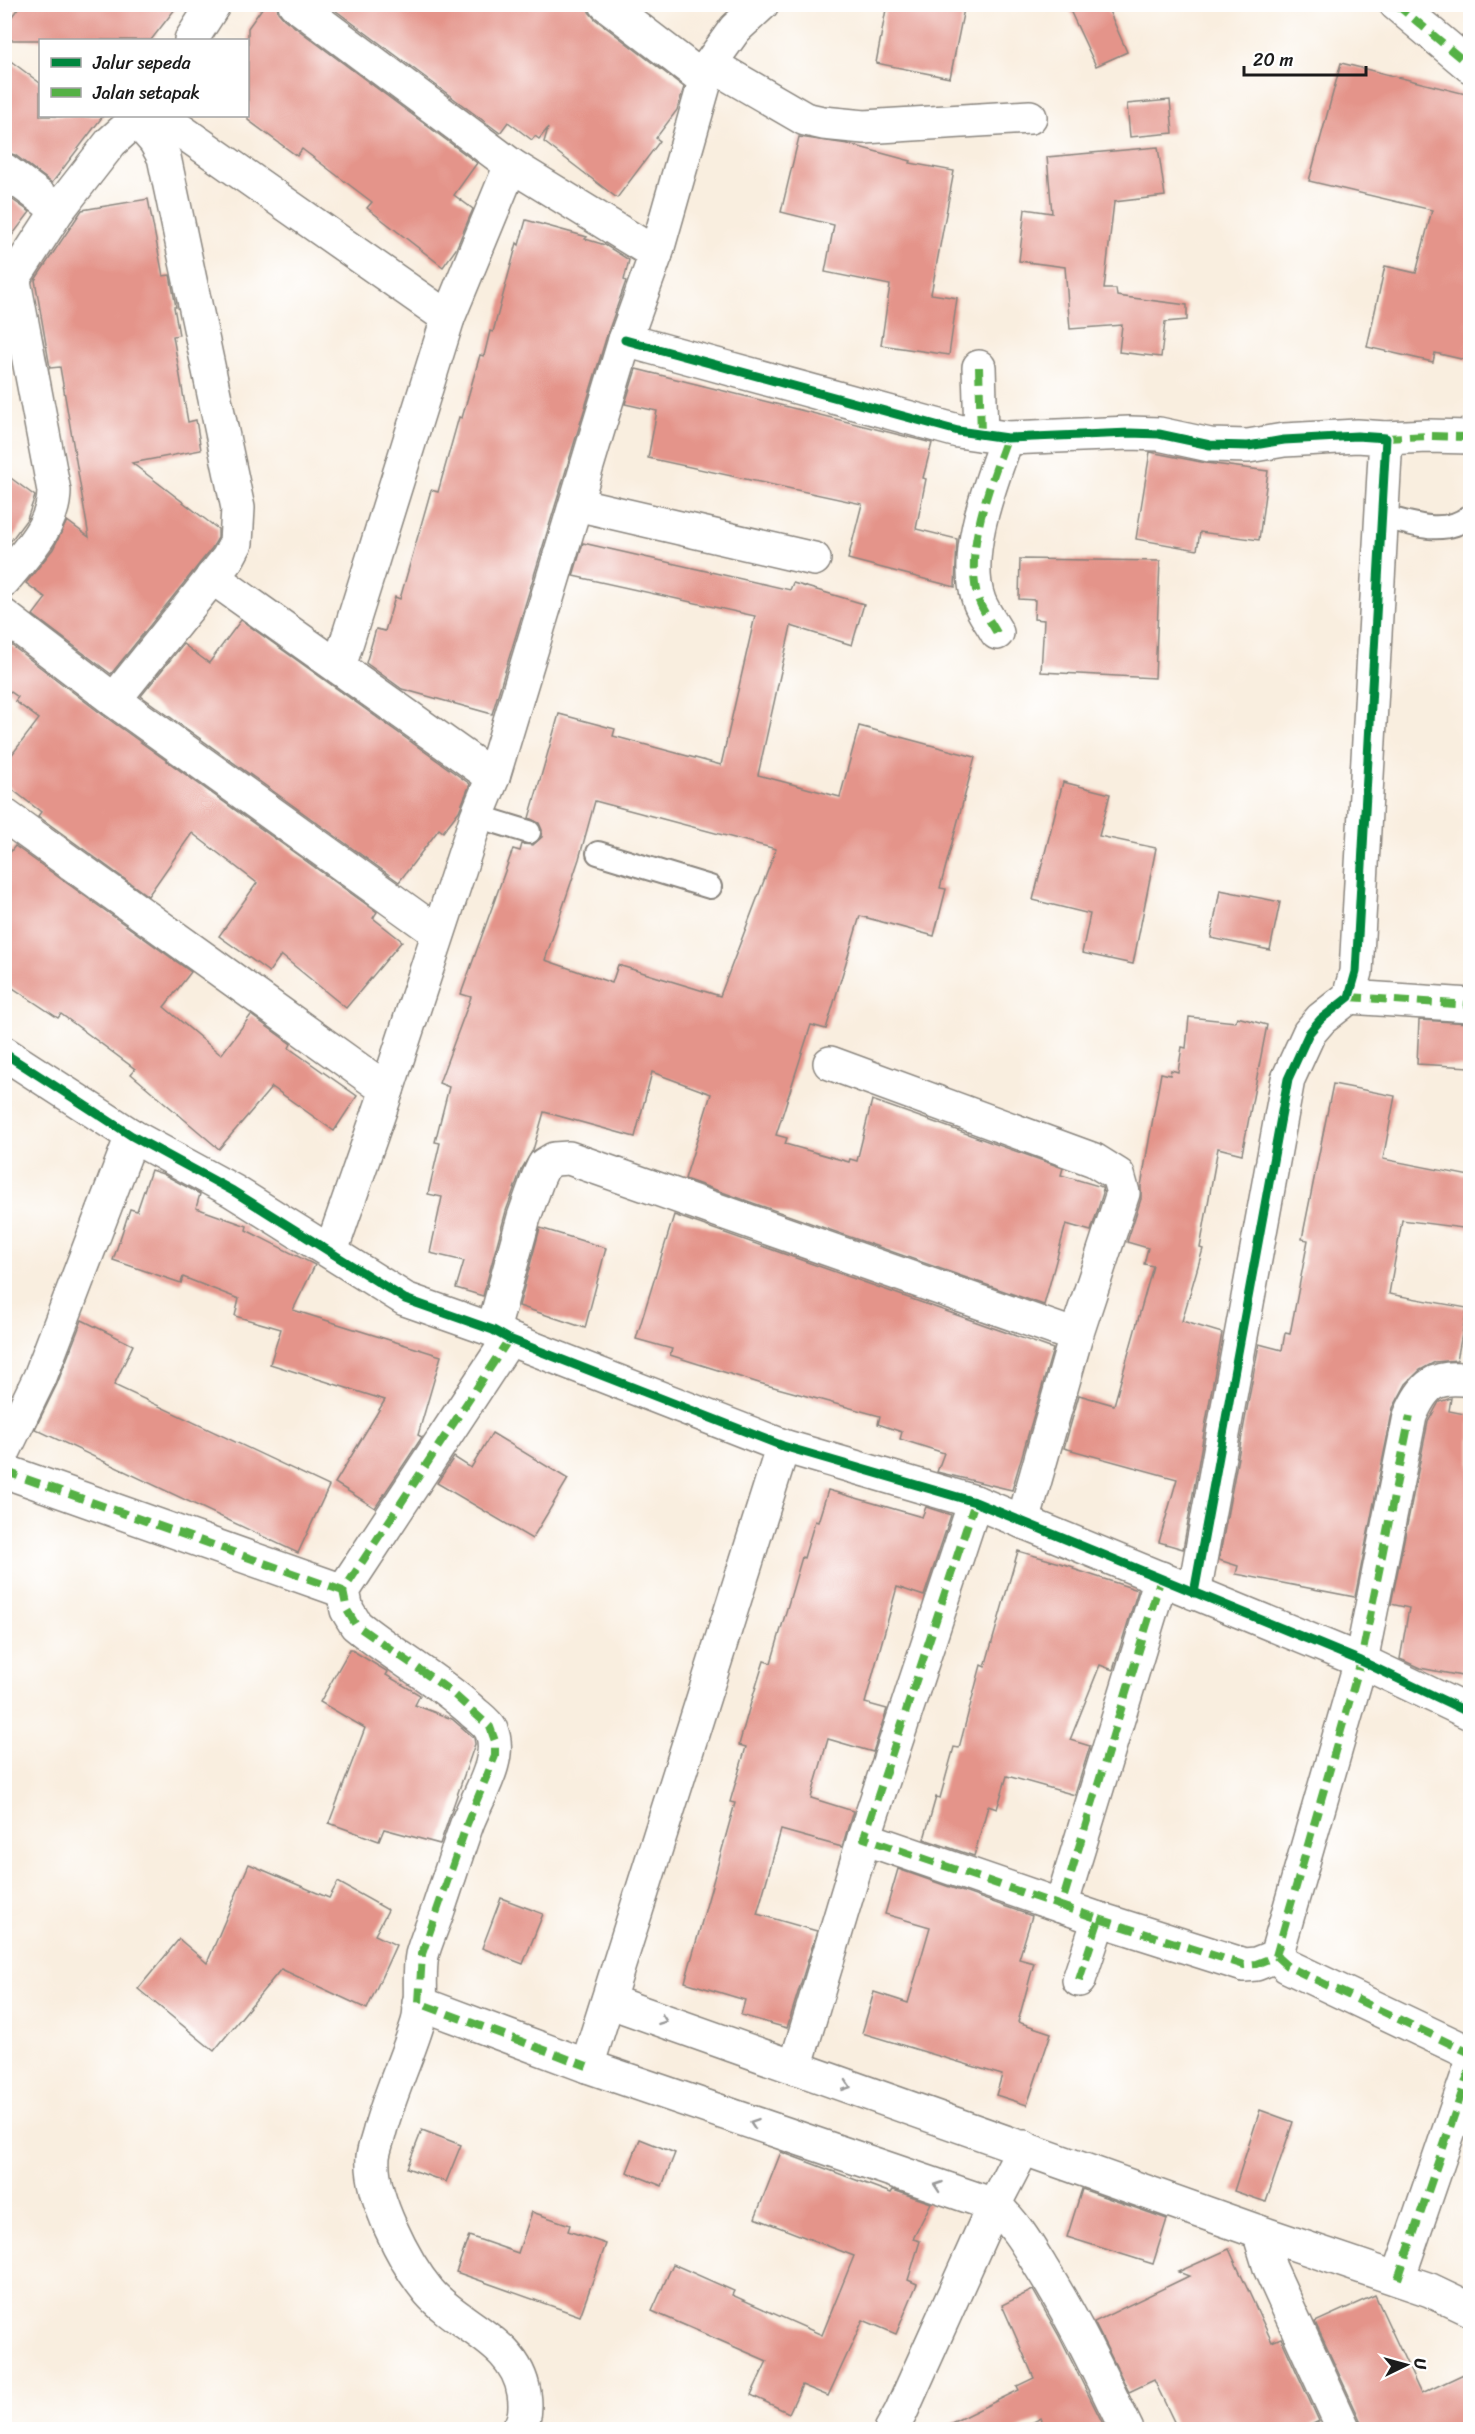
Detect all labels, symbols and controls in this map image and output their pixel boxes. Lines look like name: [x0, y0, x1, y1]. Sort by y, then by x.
legend: [39, 39, 249, 117]
scale bar: [1244, 39, 1366, 77]
text: 20 m: [1253, 44, 1293, 76]
text: Jalur sepeda: [92, 47, 192, 79]
text: Jalan setapak: [92, 77, 200, 109]
one-way arrow: [657, 2013, 668, 2026]
one-way arrow: [841, 2078, 852, 2091]
one-way arrow: [749, 2118, 760, 2131]
one-way arrow: [933, 2181, 944, 2194]
north arrow: [1376, 2335, 1436, 2395]
text: U: [1406, 2357, 1435, 2372]

